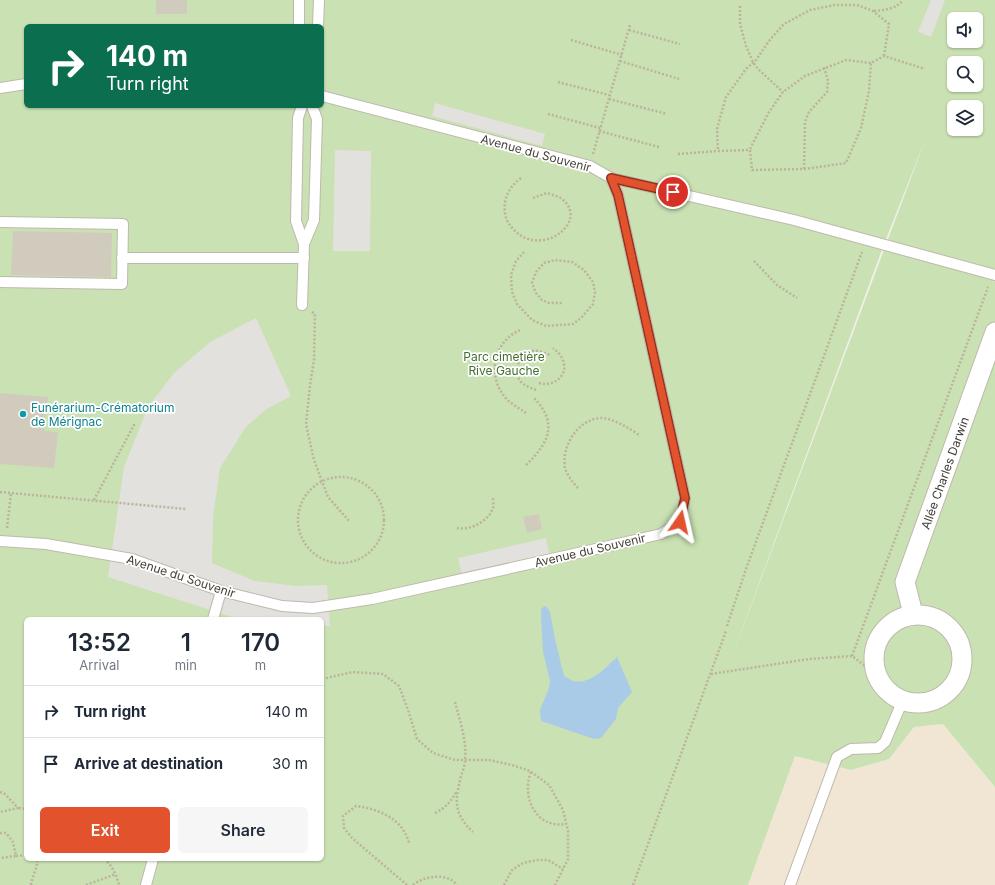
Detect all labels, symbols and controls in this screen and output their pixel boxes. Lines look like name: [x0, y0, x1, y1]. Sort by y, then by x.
map controls: [947, 12, 983, 136]
button: sound: [947, 12, 983, 48]
text: 140 m: [106, 39, 188, 73]
icon: right: [40, 40, 92, 92]
button: search: [947, 56, 983, 92]
text: Turn right: [106, 73, 189, 94]
button: layers: [947, 100, 983, 136]
street label: Avenue du Souvenir: [479, 131, 593, 175]
pin: [656, 175, 690, 209]
icon: arrive: [662, 181, 684, 203]
park label: Parc cimetière Rive Gauche: [463, 349, 545, 378]
place label: Funérarium-Crématorium de Mérignac: [31, 400, 174, 429]
marker: Funérarium-Crématorium de Mérignac: [18, 409, 28, 419]
street label: Allée Charles Darwin: [917, 415, 971, 531]
position arrow: [659, 501, 701, 543]
street label: Avenue du Souvenir: [533, 530, 647, 570]
street label: Avenue du Souvenir: [125, 551, 238, 601]
text: 13:52: [68, 628, 131, 657]
text: 1: [181, 628, 191, 657]
text: 170: [241, 628, 280, 657]
text: Arrival: [79, 657, 119, 673]
text: min: [175, 657, 197, 673]
text: m: [255, 657, 266, 673]
icon: right: [40, 701, 62, 723]
text: Turn right: [74, 702, 146, 721]
text: 140 m: [265, 702, 308, 721]
icon: arrive: [40, 753, 62, 775]
text: Arrive at destination: [74, 754, 223, 773]
text: 30 m: [272, 754, 308, 773]
button: Exit: [40, 807, 170, 853]
button: Share: [178, 807, 308, 853]

